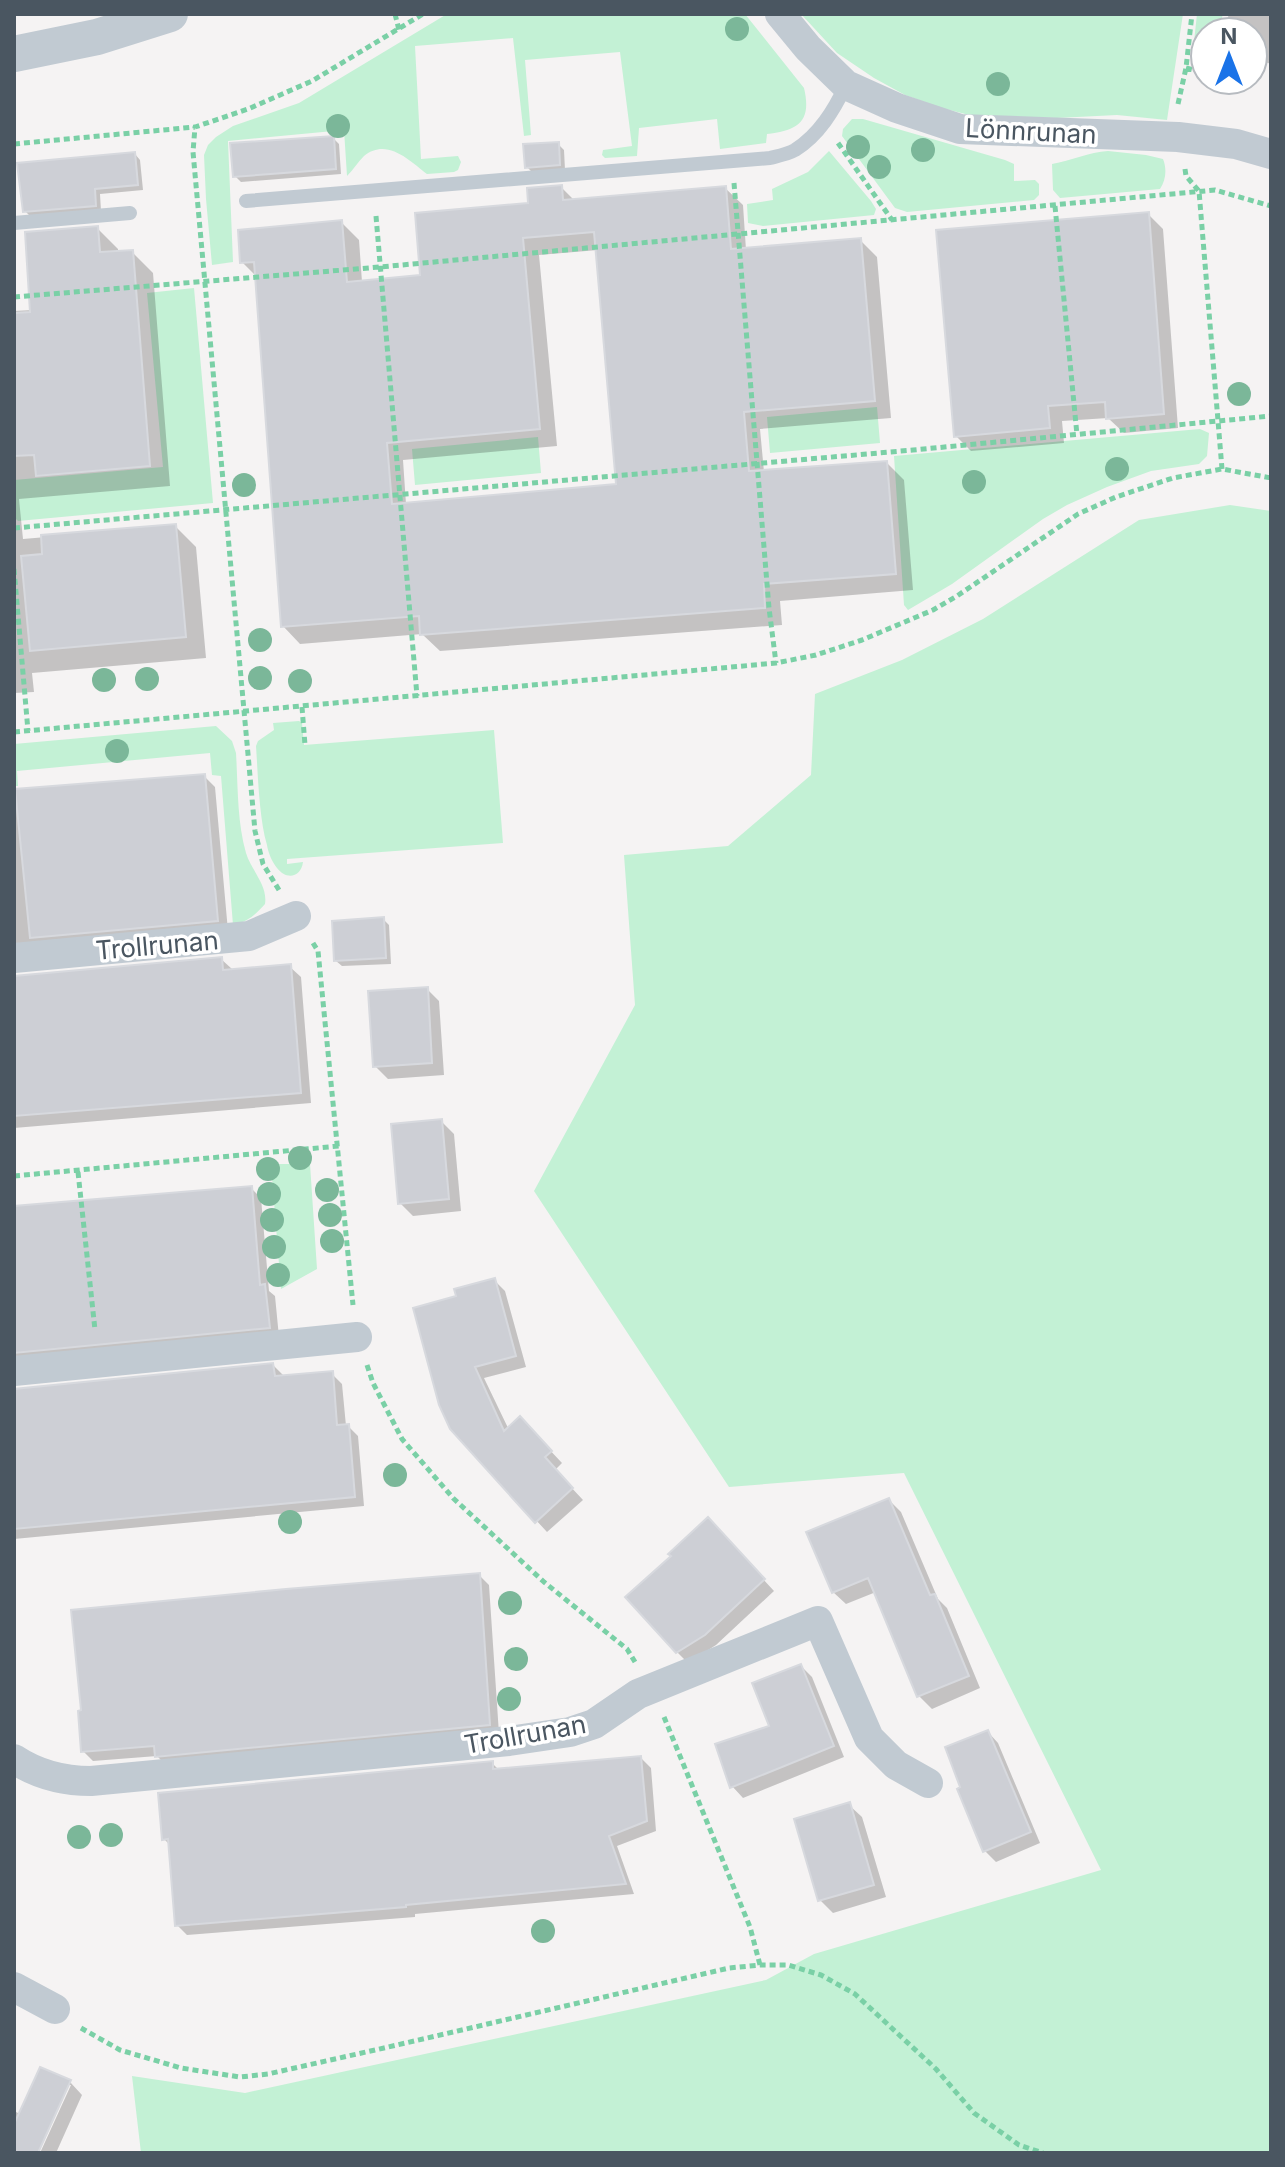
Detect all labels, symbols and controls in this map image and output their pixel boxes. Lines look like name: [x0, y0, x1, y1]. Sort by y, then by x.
north arrow: [1189, 16, 1269, 96]
text: N: [1221, 23, 1237, 49]
street label: Lönnrunan: [965, 112, 1097, 150]
street label: Trollrunan: [94, 924, 220, 966]
street label: Trollrunan: [462, 1708, 588, 1760]

